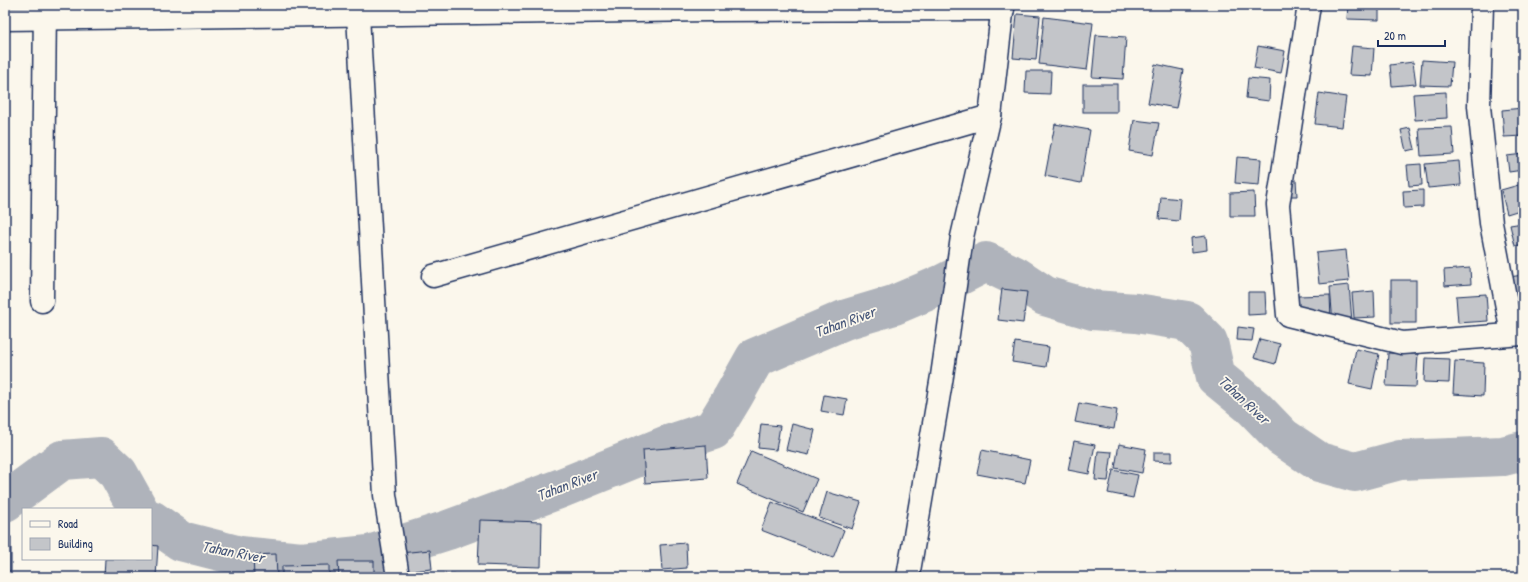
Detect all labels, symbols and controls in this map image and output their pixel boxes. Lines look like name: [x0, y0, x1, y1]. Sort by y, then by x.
scale bar: [1378, 22, 1445, 48]
text: 20 m: [1384, 27, 1406, 44]
water label: Tahan River: [812, 300, 880, 342]
water label: Tahan River: [1214, 370, 1276, 430]
water label: Tahan River: [534, 463, 602, 506]
legend: [22, 508, 152, 560]
text: Road: [58, 515, 78, 532]
text: Building: [58, 535, 93, 552]
water label: Tahan River: [200, 535, 268, 568]

